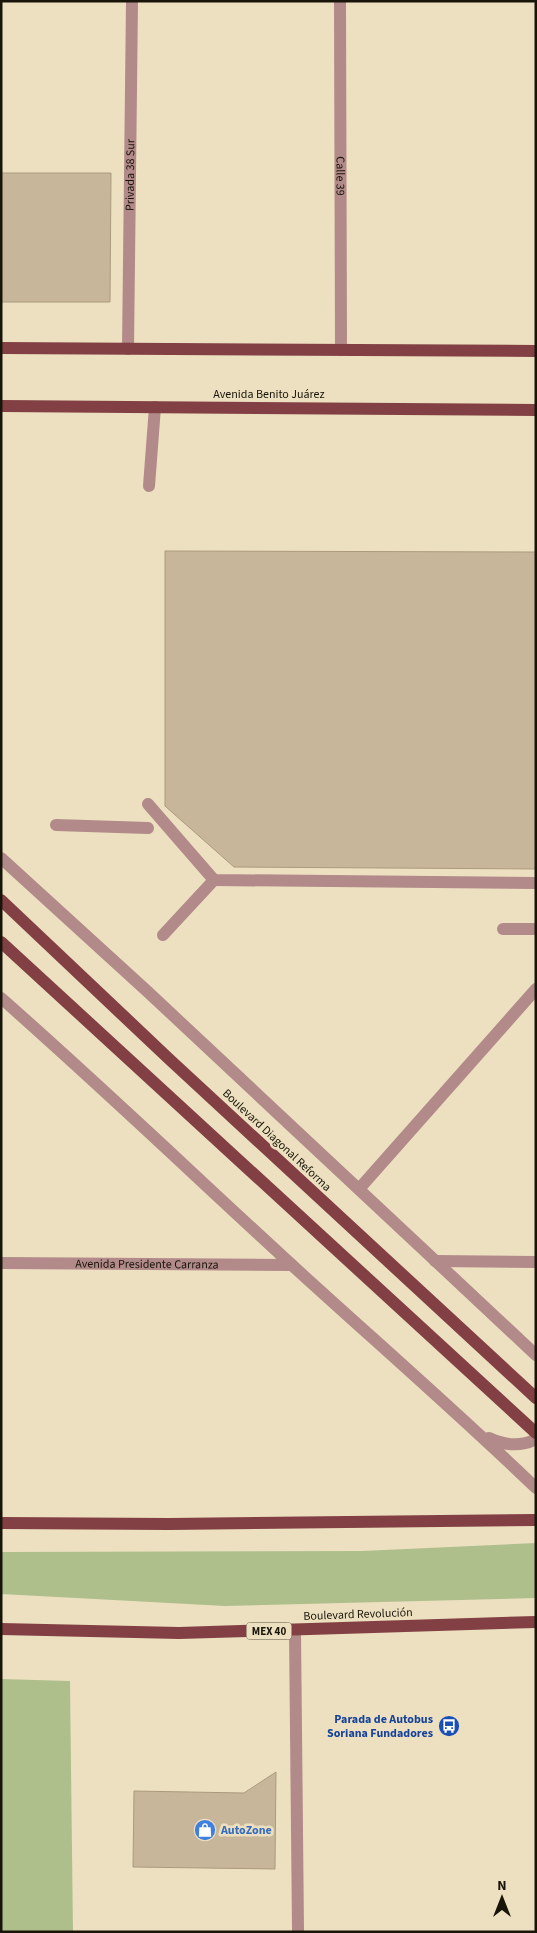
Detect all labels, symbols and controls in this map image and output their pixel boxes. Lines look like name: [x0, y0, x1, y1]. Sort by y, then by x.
street label: Privada 38 Sur: [122, 138, 139, 211]
street label: Calle 39: [331, 156, 349, 196]
street label: Avenida Benito Juárez: [213, 386, 325, 403]
street label: Boulevard Diagonal Reforma: [218, 1085, 335, 1195]
street label: Avenida Presidente Carranza: [75, 1256, 219, 1273]
street label: Boulevard Revolución: [303, 1604, 413, 1625]
road number: MEX 40: [246, 1622, 292, 1640]
place label: Parada de Autobus Soriana Fundadores: [327, 1711, 433, 1742]
bus stop icon: Parada de Autobus Soriana Fundadores: [437, 1714, 461, 1738]
shop icon: AutoZone: [193, 1818, 217, 1842]
place label: AutoZone: [220, 1822, 272, 1839]
north arrow: [477, 1873, 527, 1923]
text: N: [497, 1876, 507, 1896]

